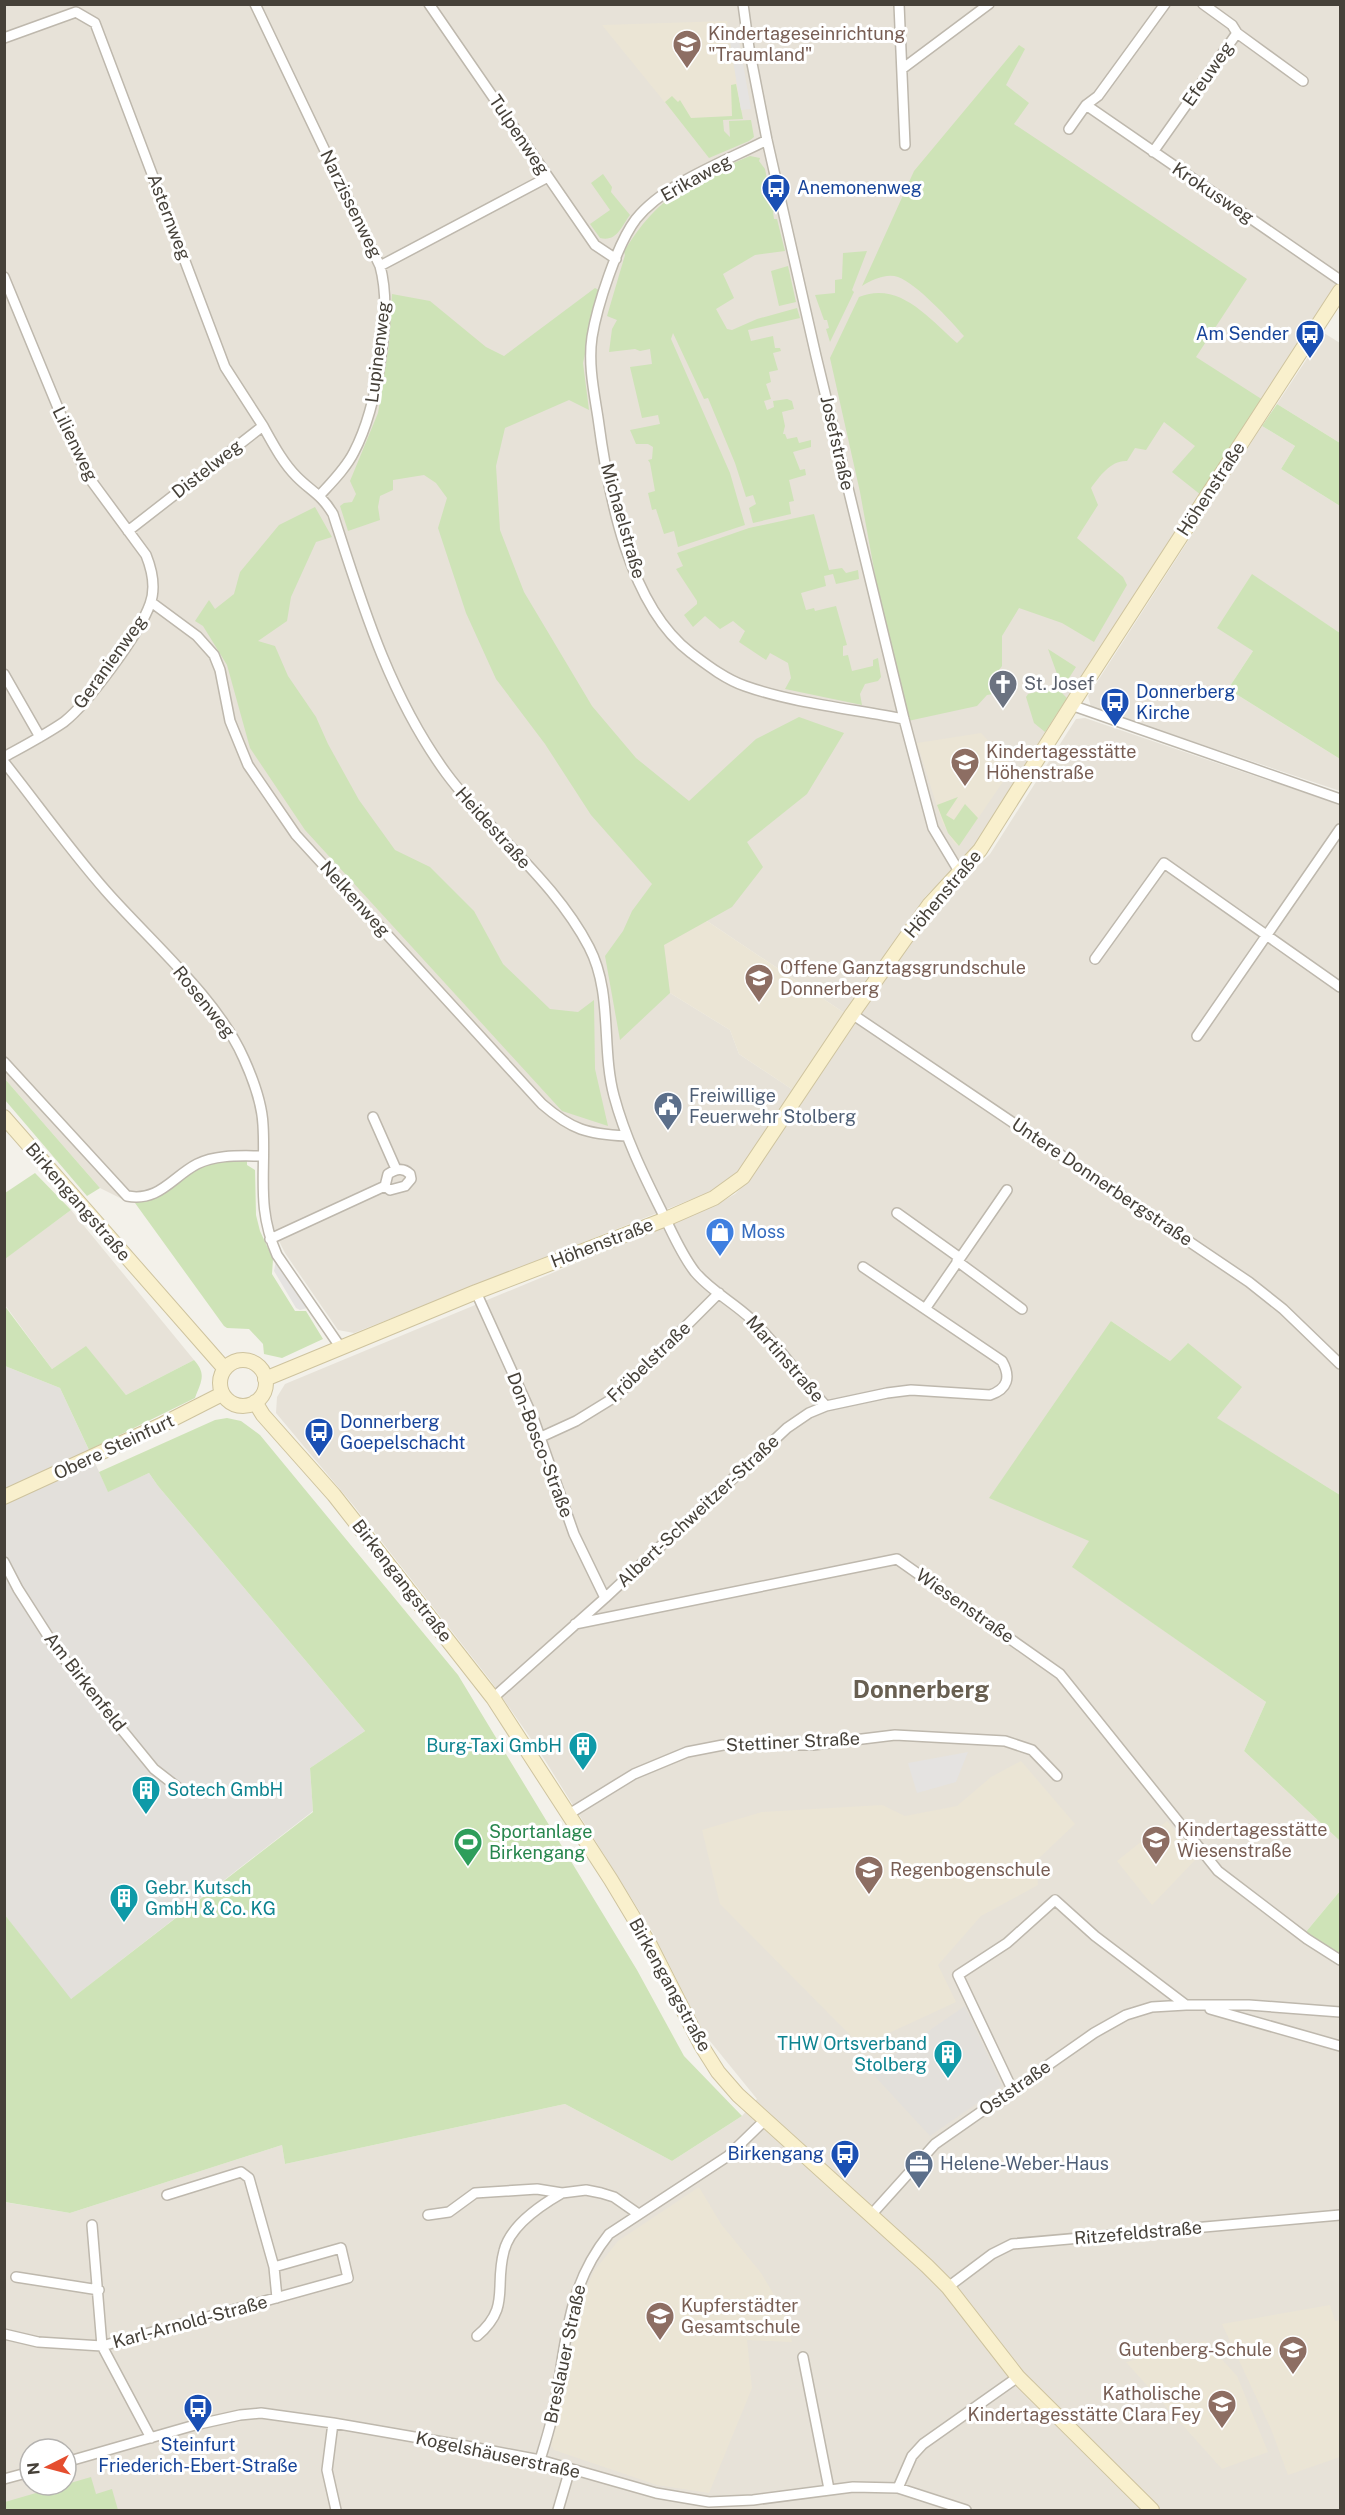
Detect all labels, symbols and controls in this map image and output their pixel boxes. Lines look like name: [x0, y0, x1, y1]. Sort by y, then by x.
place label: Kindertageseinrichtung "Traumland": [708, 23, 905, 65]
school or university icon: Kindertageseinrichtung "Traumland": [671, 28, 703, 70]
street label: Efeuweg: [1178, 37, 1237, 110]
street label: Tulpenweg: [485, 91, 554, 179]
street label: Narzissenweg: [316, 146, 387, 261]
street label: Erikaweg: [657, 150, 735, 205]
street label: Krokusweg: [1168, 158, 1258, 228]
street label: Asternweg: [143, 171, 196, 263]
bus stop icon: Anemonenweg: [760, 172, 792, 214]
place label: Anemonenweg: [797, 177, 922, 198]
street label: Lupinenweg: [361, 300, 394, 404]
bus stop icon: Am Sender: [1294, 318, 1326, 360]
place label: Am Sender: [1196, 323, 1289, 344]
street label: Josefstraße: [816, 394, 859, 492]
street label: Lilienweg: [48, 403, 102, 484]
street label: Distelweg: [167, 435, 246, 502]
street label: Höhenstraße: [1172, 438, 1249, 540]
street label: Michaelstraße: [597, 461, 650, 581]
street label: Geranienweg: [69, 611, 151, 713]
church icon: St. Josef: [987, 668, 1019, 710]
place label: St. Josef: [1024, 673, 1094, 694]
place label: Donnerberg Kirche: [1136, 681, 1236, 723]
bus stop icon: Donnerberg Kirche: [1099, 686, 1131, 728]
place label: Kindertagesstätte Höhenstraße: [986, 741, 1136, 783]
school or university icon: Kindertagesstätte Höhenstraße: [949, 746, 981, 788]
street label: Heidestraße: [451, 783, 535, 873]
street label: Höhenstraße: [900, 846, 985, 942]
street label: Nelkenweg: [316, 857, 395, 941]
place label: Offene Ganztagsgrundschule Donnerberg: [780, 957, 1026, 999]
street label: Rosenweg: [169, 961, 240, 1042]
school or university icon: Offene Ganztagsgrundschule Donnerberg: [743, 962, 775, 1004]
place label: Freiwillige Feuerwehr Stolberg: [689, 1085, 856, 1127]
public building icon: Freiwillige Feuerwehr Stolberg: [652, 1090, 684, 1132]
street label: Untere Donnerbergstraße: [1008, 1113, 1197, 1250]
street label: Birkengangstraße: [21, 1138, 135, 1265]
street label: Höhenstraße: [548, 1213, 656, 1272]
shop icon: Moss: [704, 1216, 736, 1258]
place label: Moss: [741, 1221, 785, 1242]
street label: Martinstraße: [742, 1311, 829, 1406]
street label: Fröbelstraße: [603, 1317, 695, 1406]
street label: Don-Bosco-Straße: [503, 1369, 578, 1520]
street label: Obere Steinfurt: [50, 1410, 177, 1484]
place label: Donnerberg Goepelschacht: [340, 1411, 465, 1453]
bus stop icon: Donnerberg Goepelschacht: [303, 1416, 335, 1458]
street label: Albert-Schweitzer-Straße: [612, 1430, 783, 1591]
street label: Birkengangstraße: [348, 1515, 457, 1646]
street label: Wiesenstraße: [912, 1564, 1018, 1647]
street label: Am Birkenfeld: [40, 1628, 130, 1735]
district label: Donnerberg: [853, 1675, 989, 1703]
street label: Stettiner Straße: [725, 1728, 860, 1755]
building icon: Burg-Taxi GmbH: [567, 1730, 599, 1772]
place label: Burg-Taxi GmbH: [426, 1735, 562, 1756]
building icon: Sotech GmbH: [130, 1774, 162, 1816]
place label: Sotech GmbH: [167, 1779, 283, 1800]
place label: Kindertagesstätte Wiesenstraße: [1177, 1819, 1327, 1861]
place label: Sportanlage Birkengang: [489, 1821, 592, 1863]
school or university icon: Kindertagesstätte Wiesenstraße: [1140, 1824, 1172, 1866]
sports icon: Sportanlage Birkengang: [452, 1826, 484, 1868]
school or university icon: Regenbogenschule: [853, 1854, 885, 1896]
place label: Regenbogenschule: [890, 1859, 1051, 1880]
place label: Gebr. Kutsch GmbH & Co. KG: [145, 1877, 276, 1919]
building icon: Gebr. Kutsch GmbH & Co. KG: [108, 1882, 140, 1924]
street label: Birkengangstraße: [625, 1914, 716, 2055]
place label: THW Ortsverband Stolberg: [777, 2033, 927, 2075]
building icon: THW Ortsverband Stolberg: [932, 2038, 964, 2080]
street label: Oststraße: [975, 2055, 1054, 2120]
bus stop icon: Birkengang: [829, 2138, 861, 2180]
place label: Birkengang: [728, 2143, 824, 2164]
office icon: Helene-Weber-Haus: [903, 2148, 935, 2190]
place label: Helene-Weber-Haus: [940, 2153, 1109, 2174]
street label: Ritzefeldstraße: [1073, 2216, 1203, 2249]
street label: Breslauer Straße: [540, 2282, 590, 2425]
street label: Karl-Arnold-Straße: [110, 2291, 270, 2352]
place label: Kupferstädter Gesamtschule: [681, 2295, 801, 2337]
school or university icon: Kupferstädter Gesamtschule: [644, 2300, 676, 2342]
school or university icon: Gutenberg-Schule: [1277, 2334, 1309, 2376]
place label: Gutenberg-Schule: [1119, 2339, 1272, 2360]
place label: Katholische Kindertagesstätte Clara Fey: [967, 2383, 1201, 2425]
school or university icon: Katholische Kindertagesstätte Clara Fey: [1206, 2388, 1238, 2430]
bus stop icon: Steinfurt Friederich-Ebert-Straße: [182, 2392, 214, 2434]
street label: Kogelshäuserstraße: [414, 2427, 582, 2482]
place label: Steinfurt Friederich-Ebert-Straße: [98, 2434, 298, 2476]
north arrow: [18, 2437, 78, 2497]
text: N: [23, 2461, 44, 2476]

